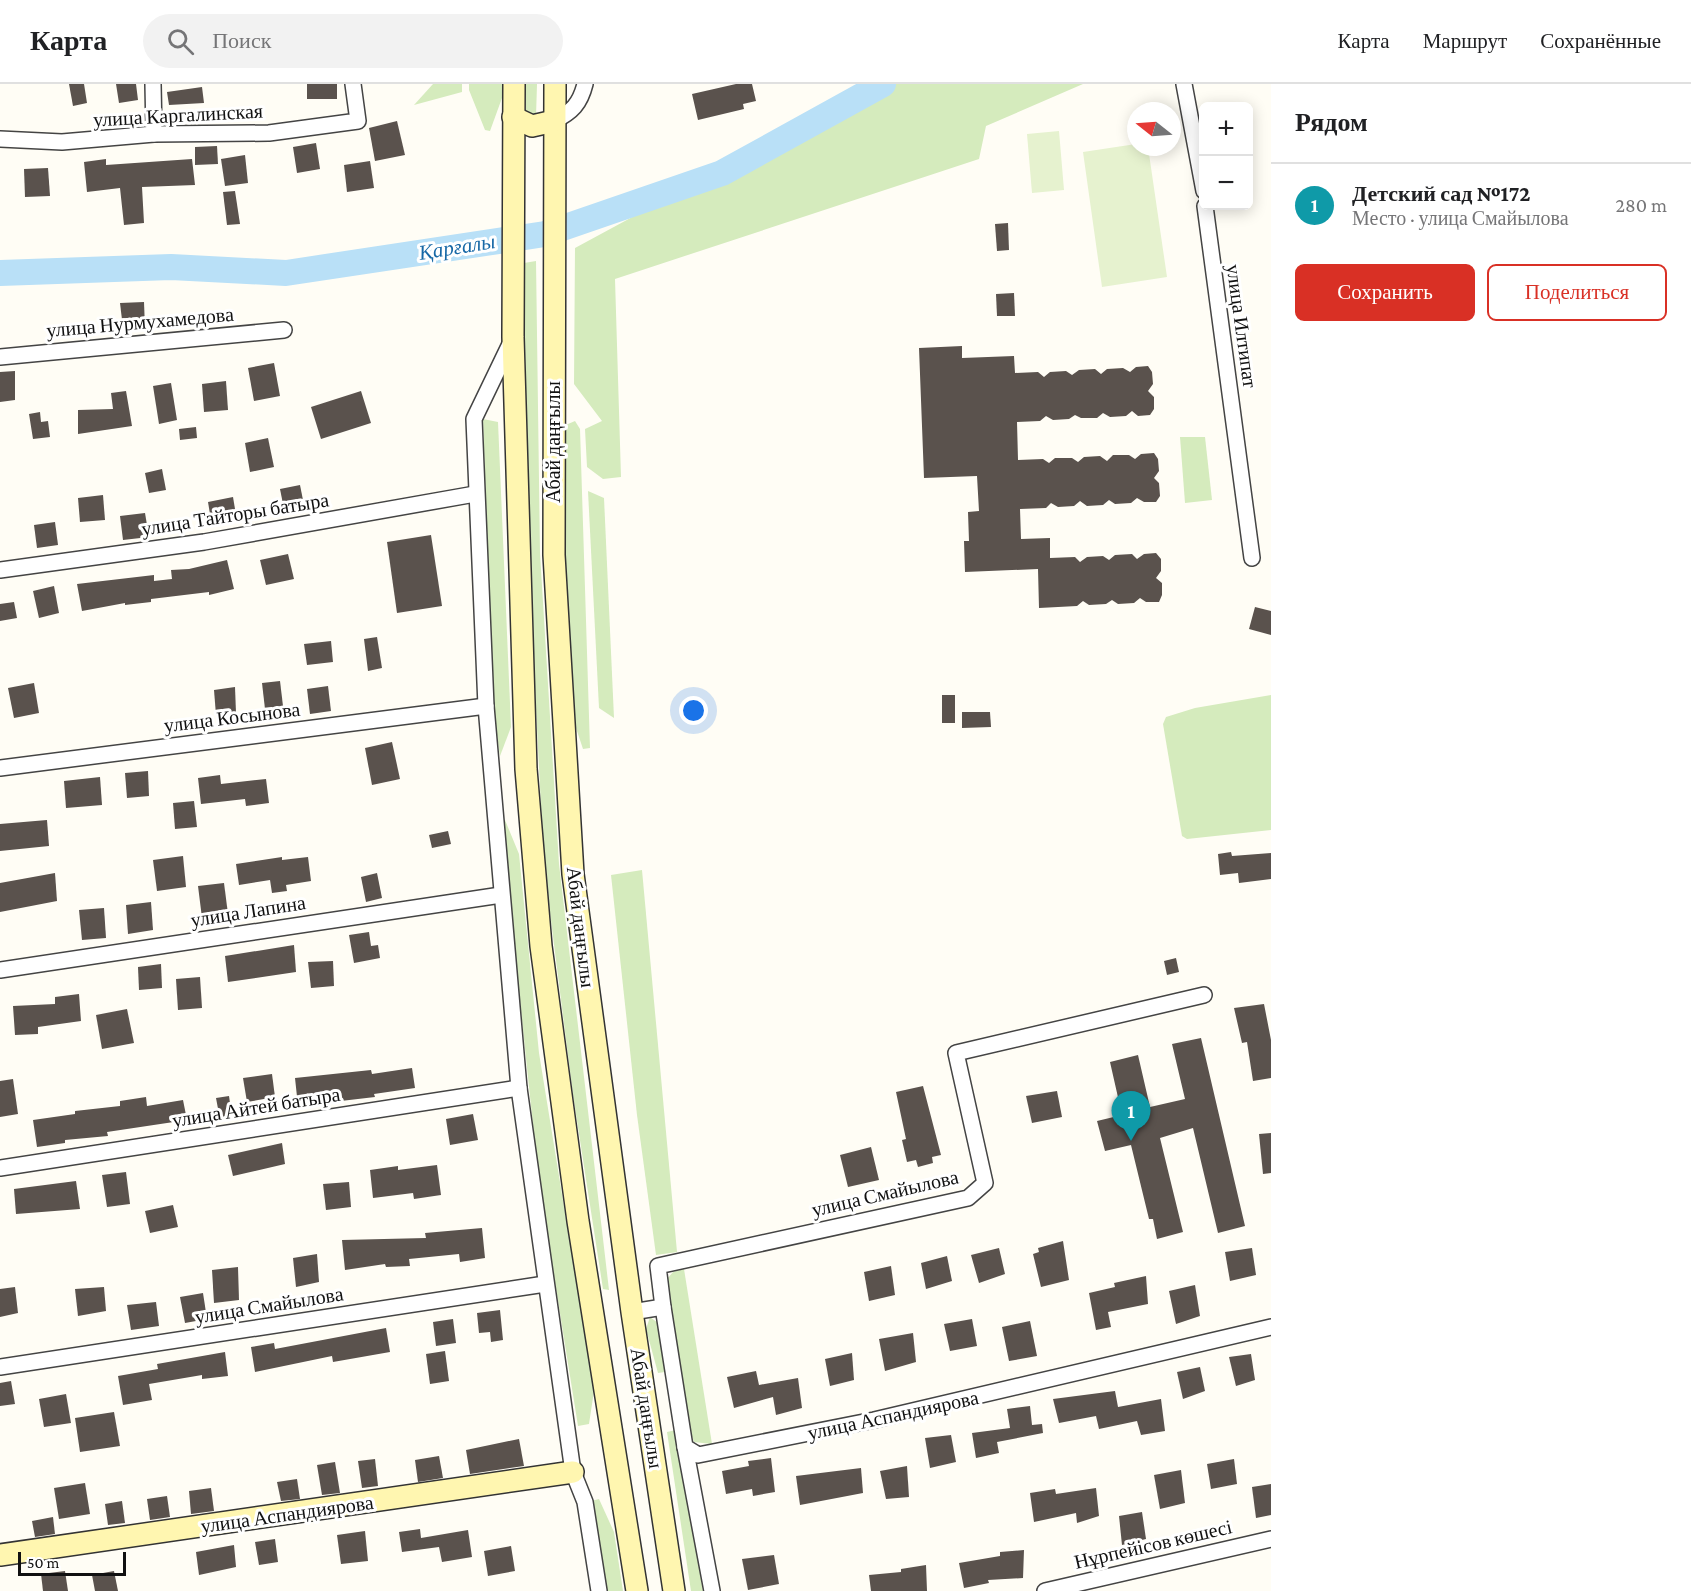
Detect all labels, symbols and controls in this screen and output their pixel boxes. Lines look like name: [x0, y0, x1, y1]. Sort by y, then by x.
search box: [143, 14, 563, 68]
text: Карта: [30, 25, 107, 56]
icon: search: [164, 25, 197, 58]
text: Поиск: [212, 28, 271, 53]
text: Карта: [1338, 29, 1390, 53]
text: Маршрут: [1423, 29, 1507, 53]
text: Сохранённые: [1540, 29, 1661, 53]
street label: улица Каргалинская: [92, 100, 264, 131]
north arrow: [1127, 102, 1181, 156]
map controls: [1199, 102, 1253, 210]
button: +: [1199, 102, 1253, 156]
text: Рядом: [1295, 108, 1368, 137]
button: −: [1199, 156, 1253, 210]
text: Детский сад №172: [1352, 181, 1531, 206]
text: 1: [1311, 194, 1318, 216]
text: 280 m: [1616, 194, 1667, 216]
text: Место · улица Смайылова: [1352, 207, 1569, 229]
water label: Қарғалы: [416, 229, 497, 265]
street label: улица Илтипат: [1221, 263, 1262, 390]
button: Сохранить: [1295, 264, 1475, 321]
button: Поделиться: [1487, 264, 1667, 321]
street label: улица Нурмухамедова: [45, 303, 235, 342]
street label: Абай даңғылы: [542, 381, 565, 503]
street label: улица Тайторы батыра: [140, 488, 331, 541]
your location: [679, 696, 708, 725]
street label: улица Косынова: [163, 698, 302, 737]
street label: Абай даңғылы: [562, 865, 599, 989]
street label: улица Лапина: [189, 891, 307, 932]
street label: улица Айтей батыра: [170, 1083, 342, 1132]
pin: 1: [1112, 1092, 1150, 1141]
street label: улица Смайылова: [809, 1165, 961, 1222]
street label: улица Смайылова: [193, 1282, 345, 1329]
street label: Абай даңғылы: [626, 1346, 667, 1470]
street label: улица Аспандиярова: [805, 1386, 981, 1445]
street label: улица Аспандиярова: [199, 1491, 375, 1538]
street label: Нұрпейісов көшесі: [1072, 1515, 1235, 1574]
scale bar: [18, 1549, 126, 1576]
text: 50 m: [27, 1554, 59, 1571]

